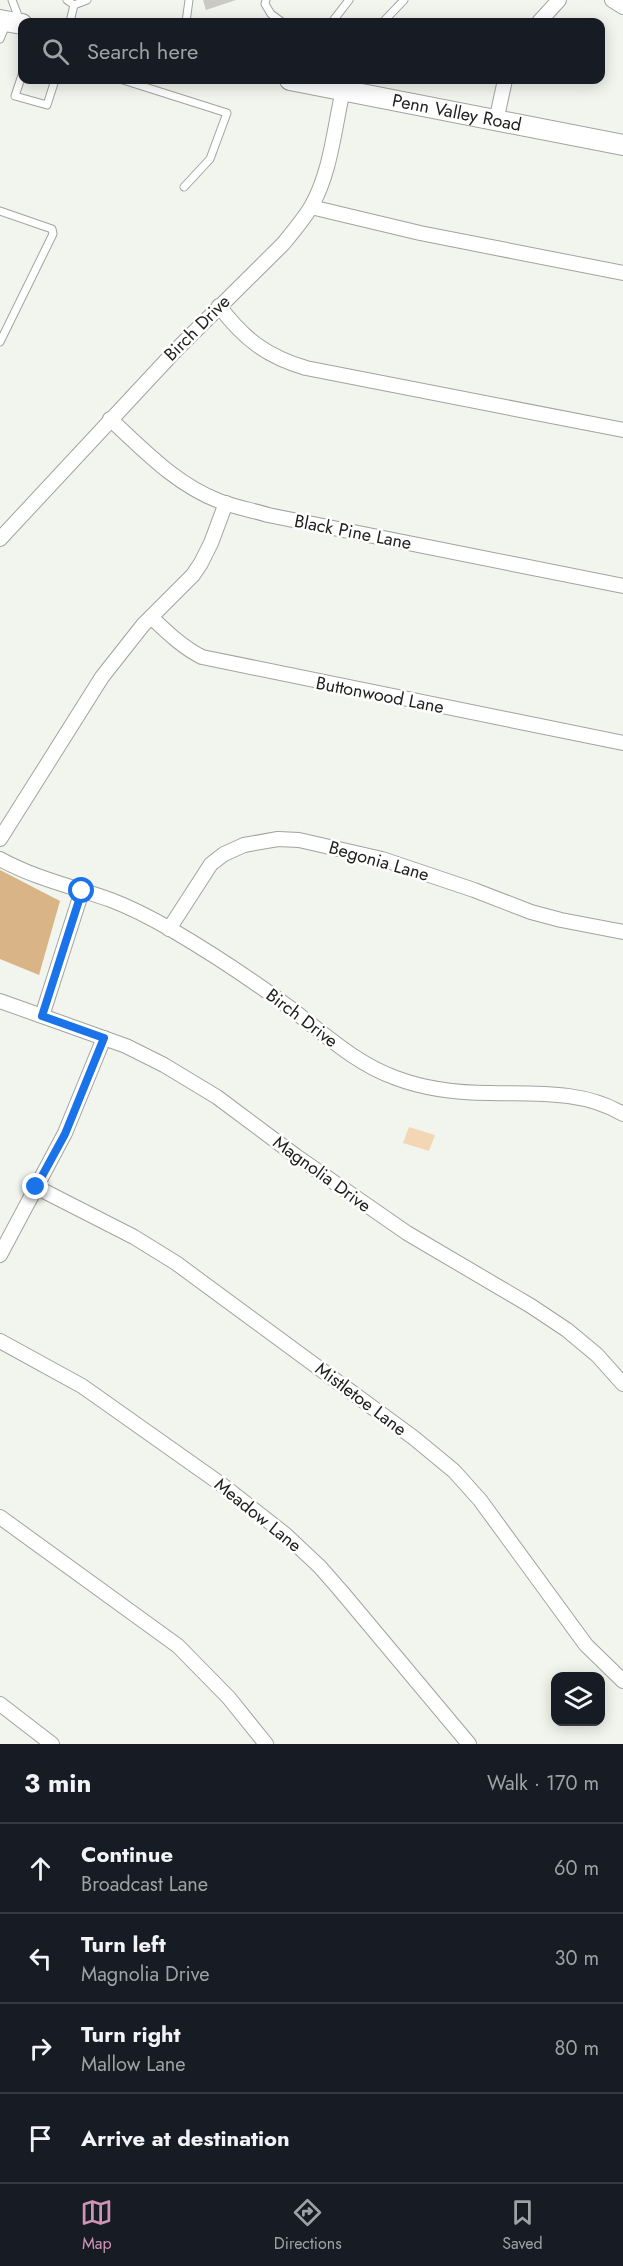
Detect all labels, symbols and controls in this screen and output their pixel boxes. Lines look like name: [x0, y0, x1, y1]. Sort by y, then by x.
search box: [18, 18, 605, 84]
icon: search: [39, 35, 72, 68]
text: Search here: [87, 35, 198, 67]
street label: Penn Valley Road: [390, 87, 524, 138]
street label: Birch Drive: [158, 289, 236, 367]
street label: Black Pine Lane: [292, 508, 414, 556]
street label: Buttonwood Lane: [314, 670, 446, 720]
street label: Begonia Lane: [326, 834, 432, 888]
route start: [68, 877, 94, 903]
street label: Birch Drive: [261, 982, 343, 1054]
street label: Magnolia Drive: [268, 1129, 376, 1219]
route end: [22, 1173, 48, 1199]
street label: Mistletoe Lane: [310, 1356, 412, 1442]
street label: Meadow Lane: [209, 1472, 307, 1558]
map controls: [551, 1672, 605, 1726]
button: layers: [551, 1672, 605, 1726]
text: 3 min: [24, 1764, 91, 1802]
text: Walk · 170 m: [487, 1769, 599, 1798]
text: Continue: [81, 1838, 173, 1870]
icon: ahead: [24, 1852, 57, 1885]
text: 60 m: [554, 1854, 599, 1883]
text: Broadcast Lane: [81, 1870, 208, 1899]
text: Turn left: [81, 1928, 166, 1960]
icon: left: [24, 1942, 57, 1975]
text: 30 m: [554, 1944, 599, 1973]
text: Magnolia Drive: [81, 1960, 210, 1989]
text: Turn right: [81, 2018, 181, 2050]
icon: right: [24, 2032, 57, 2065]
text: 80 m: [554, 2034, 599, 2063]
text: Mallow Lane: [81, 2050, 186, 2079]
icon: arrive: [24, 2122, 57, 2155]
text: Arrive at destination: [81, 2122, 290, 2154]
tab: Map: [80, 2196, 113, 2255]
tab: Directions: [274, 2196, 342, 2255]
tab: Saved: [502, 2196, 543, 2255]

